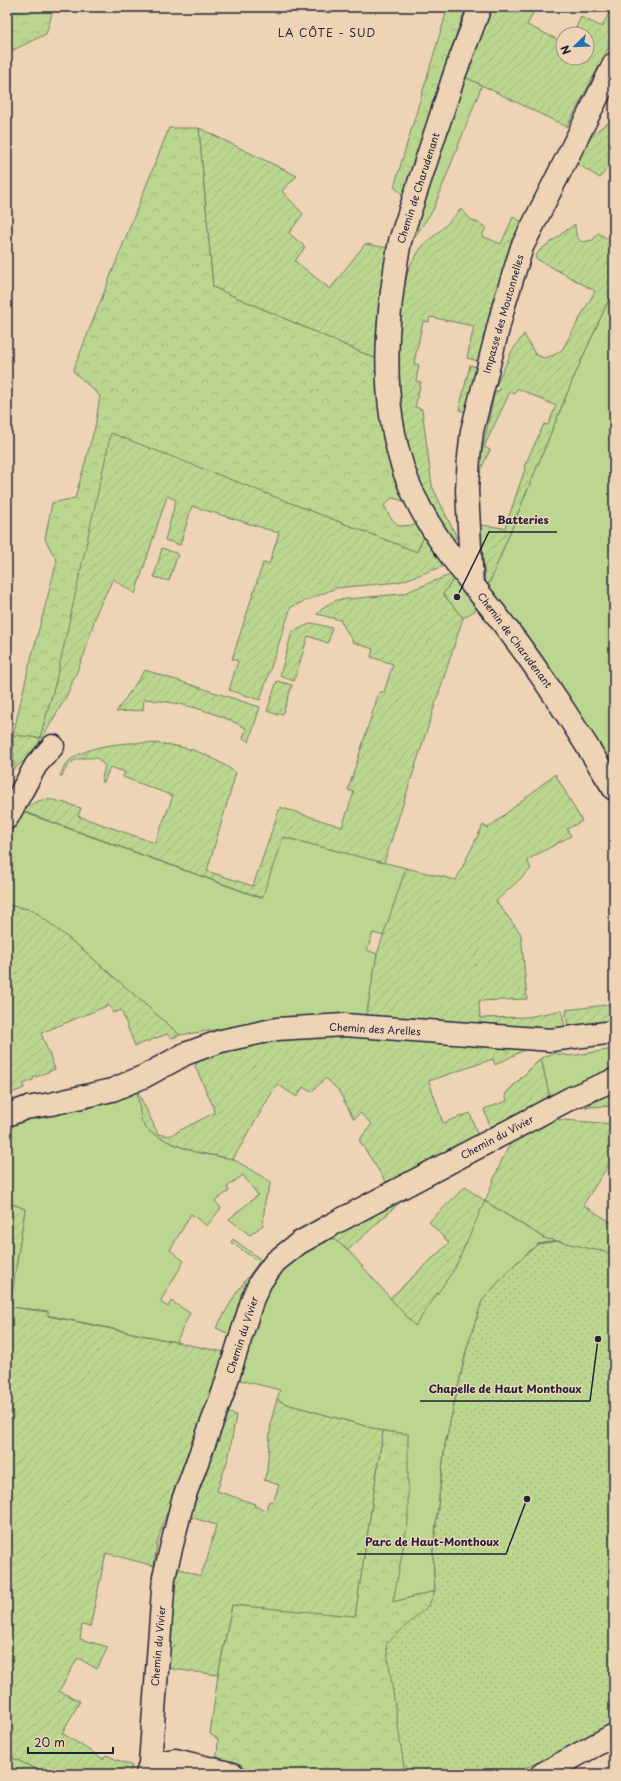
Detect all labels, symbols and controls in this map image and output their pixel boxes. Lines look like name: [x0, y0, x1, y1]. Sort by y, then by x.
district label: LA CÔTE - SUD: [278, 24, 376, 41]
north arrow: [555, 26, 595, 66]
text: N: [556, 43, 575, 57]
street label: Chemin de Charudenant: [392, 130, 443, 245]
street label: Impasse des Moutonnelles: [478, 252, 527, 375]
callout: Batteries: [489, 509, 557, 532]
text: Batteries: [497, 511, 549, 528]
street label: Chemin de Charudenant: [475, 589, 556, 691]
street label: Chemin des Arelles: [329, 1019, 422, 1038]
street label: Chemin du Vivier: [458, 1111, 537, 1162]
street label: Chemin du Vivier: [222, 1293, 261, 1376]
callout: Chapelle de Haut Monthoux: [420, 1378, 590, 1401]
text: Chapelle de Haut Monthoux: [429, 1380, 581, 1397]
callout: Parc de Haut-Monthoux: [357, 1531, 506, 1554]
text: Parc de Haut-Monthoux: [365, 1533, 499, 1550]
street label: Chemin du Vivier: [147, 1604, 169, 1687]
scale bar: [28, 1729, 113, 1755]
text: 20 m: [34, 1733, 65, 1751]

